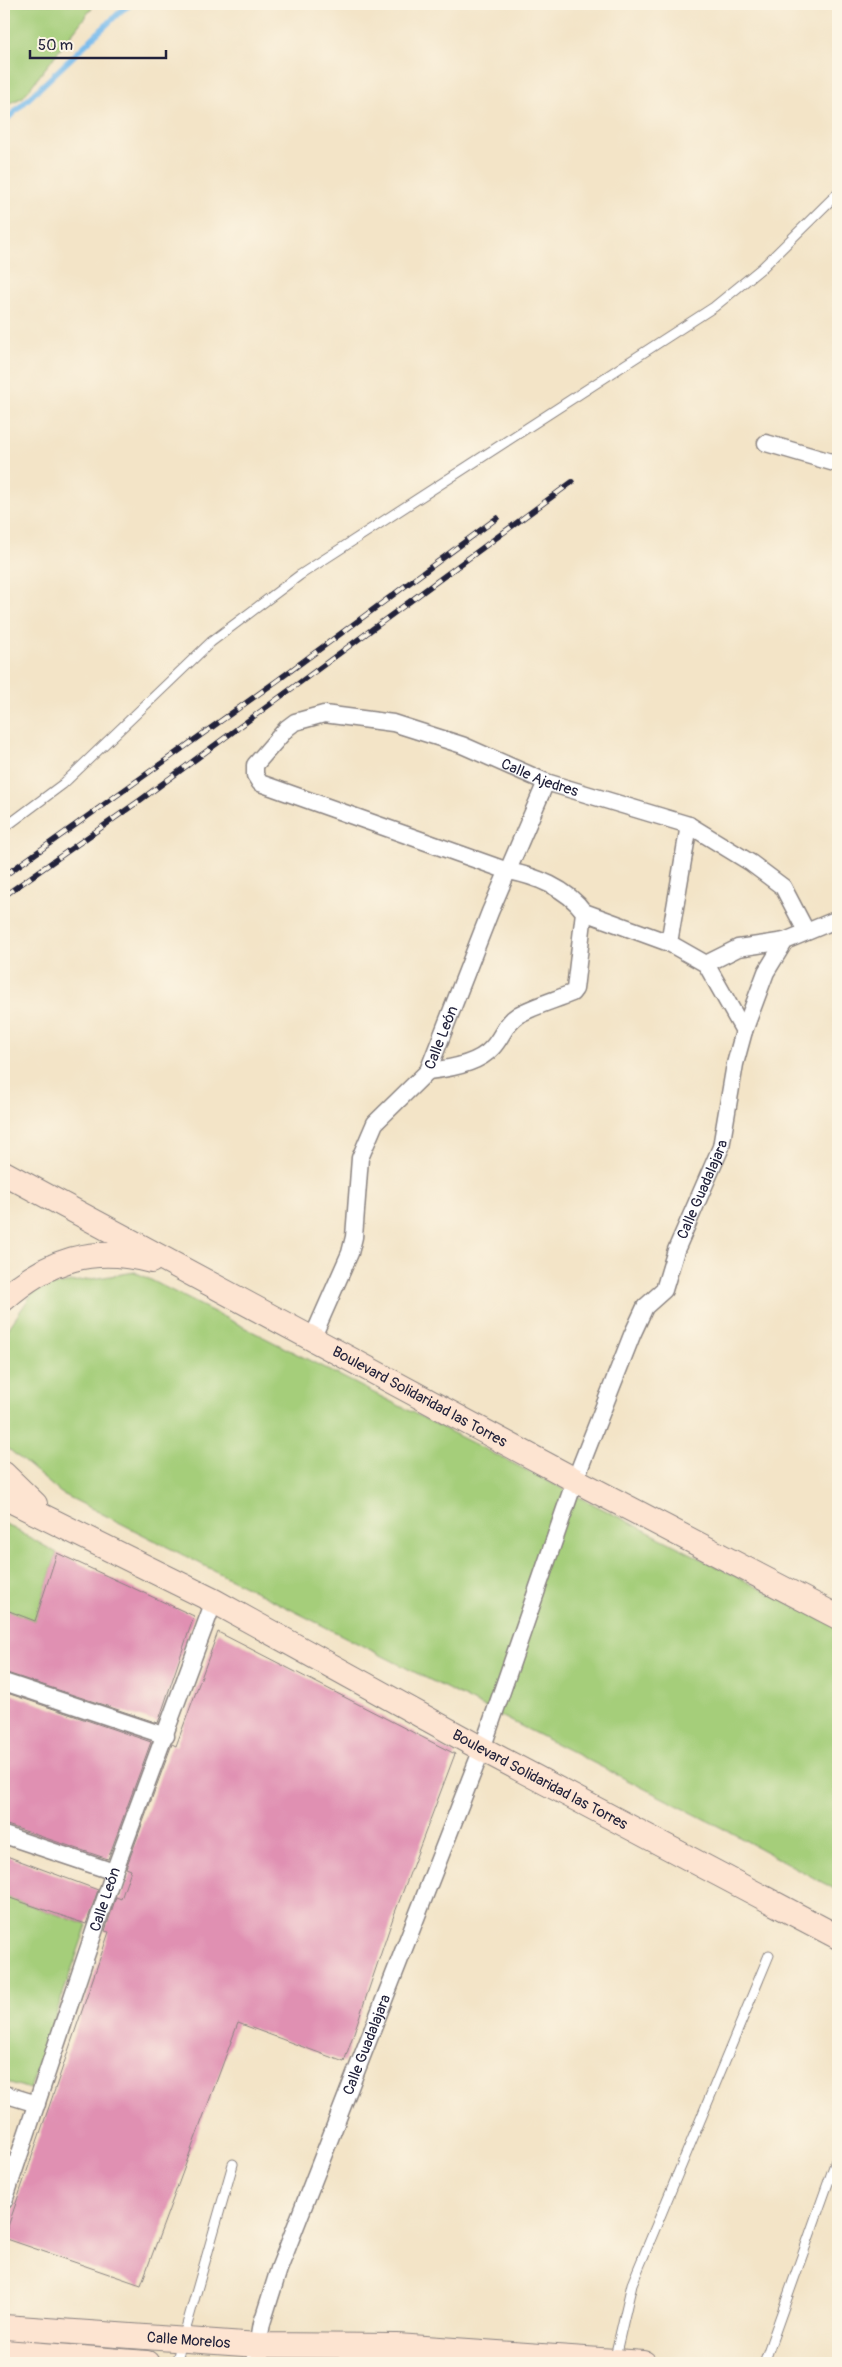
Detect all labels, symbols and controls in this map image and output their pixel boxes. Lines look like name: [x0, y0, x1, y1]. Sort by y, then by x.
scale bar: [30, 28, 166, 60]
text: 50 m: [38, 36, 73, 55]
street label: Calle Ajedres: [498, 754, 581, 801]
street label: Calle León: [421, 1003, 462, 1072]
street label: Calle Guadalajara: [673, 1139, 732, 1242]
street label: Boulevard Solidaridad las Torres: [329, 1342, 510, 1452]
street label: Boulevard Solidaridad las Torres: [449, 1725, 631, 1834]
street label: Calle León: [86, 1865, 125, 1934]
street label: Calle Guadalajara: [339, 1992, 395, 2098]
street label: Calle Morelos: [146, 2328, 231, 2353]

